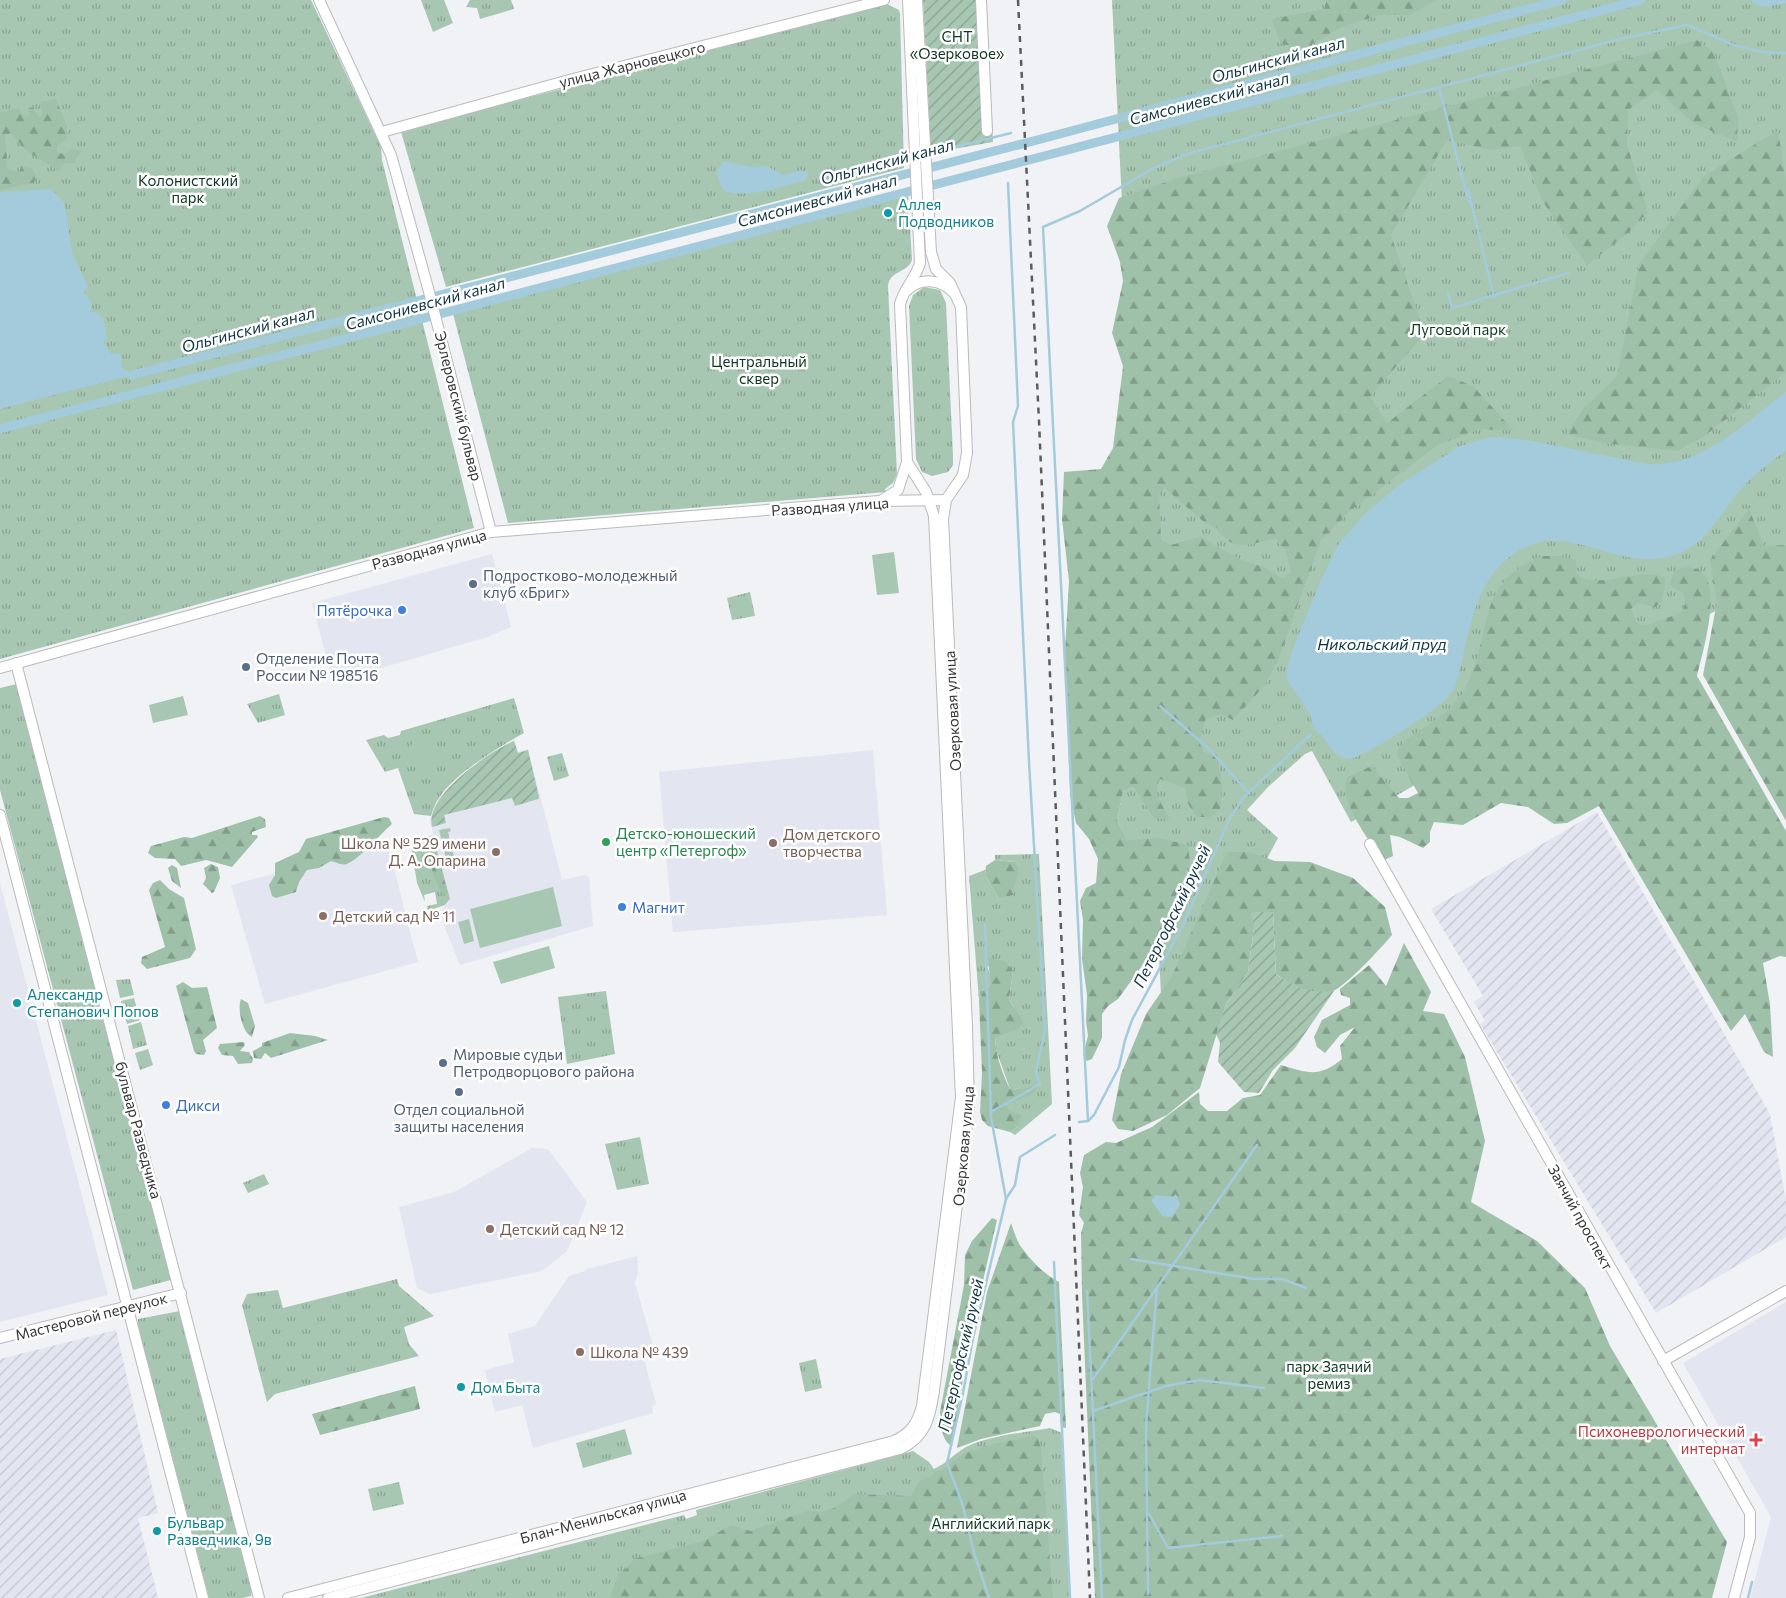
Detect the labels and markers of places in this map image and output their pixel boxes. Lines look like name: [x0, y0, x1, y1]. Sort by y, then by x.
place label: Аллея Подводников: [898, 195, 994, 230]
marker: Аллея Подводников: [882, 207, 894, 219]
place label: Подростково-молодежный клуб «Бриг»: [483, 566, 678, 601]
marker: Подростково-молодежный клуб «Бриг»: [467, 578, 479, 590]
place label: Пятёрочка: [317, 601, 392, 619]
marker: Пятёрочка: [396, 604, 408, 616]
place label: Отделение Почта России № 198516: [256, 649, 379, 684]
marker: Отделение Почта России № 198516: [240, 661, 252, 673]
place label: Детско-юношеский центр «Петергоф»: [616, 824, 756, 859]
place label: Дом детского творчества: [783, 825, 880, 860]
place label: Школа № 529 имени Д. А. Опарина: [341, 834, 486, 869]
marker: Детско-юношеский центр «Петергоф»: [600, 836, 612, 848]
marker: Дом детского творчества: [767, 837, 779, 849]
marker: Школа № 529 имени Д. А. Опарина: [490, 846, 502, 858]
place label: Магнит: [632, 898, 685, 916]
marker: Магнит: [616, 901, 628, 913]
place label: Детский сад № 11: [333, 907, 455, 925]
marker: Детский сад № 11: [317, 910, 329, 922]
place label: Александр Степанович Попов: [27, 985, 159, 1020]
marker: Александр Степанович Попов: [11, 997, 23, 1009]
place label: Мировые судьи Петродворцового района: [453, 1045, 635, 1080]
marker: Мировые судьи Петродворцового района: [437, 1057, 449, 1069]
marker: Отдел социальной защиты населения: [453, 1086, 465, 1098]
place label: Дикси: [176, 1096, 220, 1114]
marker: Дикси: [160, 1099, 172, 1111]
place label: Отдел социальной защиты населения: [393, 1100, 525, 1135]
place label: Детский сад № 12: [500, 1220, 624, 1238]
marker: Детский сад № 12: [484, 1223, 496, 1235]
place label: Школа № 439: [590, 1343, 689, 1361]
marker: Школа № 439: [574, 1346, 586, 1358]
place label: Дом Быта: [471, 1378, 540, 1396]
marker: Дом Быта: [455, 1381, 467, 1393]
place label: Психоневрологический интернат: [1578, 1422, 1745, 1457]
marker: Психоневрологический интернат: [1749, 1433, 1763, 1447]
place label: Бульвар Разведчика, 9в: [167, 1513, 272, 1548]
marker: Бульвар Разведчика, 9в: [151, 1525, 163, 1537]

